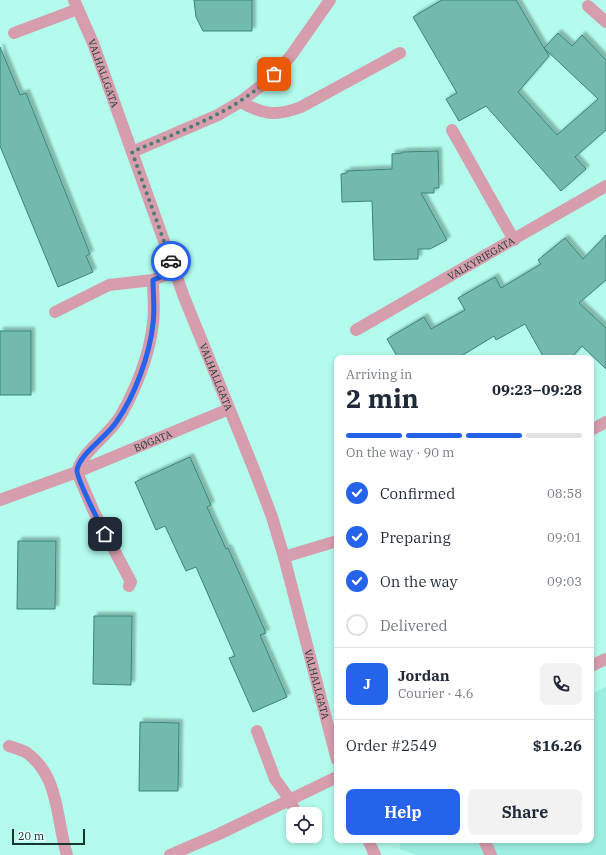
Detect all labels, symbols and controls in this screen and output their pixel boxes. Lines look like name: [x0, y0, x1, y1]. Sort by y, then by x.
street label: VALHALLGATA: [85, 37, 122, 109]
pin: [257, 57, 291, 91]
icon: bag: [263, 63, 285, 85]
street label: VALKYRIEGATA: [445, 234, 517, 283]
courier: [151, 241, 191, 281]
icon: car: [160, 250, 182, 272]
street label: VALHALLGATA: [197, 341, 236, 413]
text: Arriving in: [346, 366, 412, 383]
text: 09:23–09:28: [492, 380, 582, 399]
text: 2 min: [346, 381, 419, 415]
street label: BØGATA: [132, 427, 174, 454]
text: On the way · 90 m: [346, 444, 454, 461]
icon: check: [346, 482, 368, 504]
text: Confirmed: [380, 484, 455, 503]
text: 08:58: [547, 485, 582, 502]
pin: [88, 517, 122, 551]
icon: home: [94, 523, 116, 545]
icon: check: [346, 526, 368, 548]
text: Preparing: [380, 528, 451, 547]
text: 09:01: [547, 529, 582, 546]
icon: check: [346, 570, 368, 592]
text: On the way: [380, 572, 458, 591]
text: 09:03: [547, 573, 582, 590]
text: Delivered: [380, 616, 448, 635]
street label: VALHALLGATA: [302, 648, 333, 721]
button: phone: [540, 663, 582, 705]
text: Jordan: [398, 666, 450, 685]
text: J: [363, 674, 371, 693]
text: Courier · 4.6: [398, 685, 474, 702]
text: Order #2549: [346, 736, 437, 755]
text: $16.26: [533, 736, 582, 755]
button: Help: [346, 789, 460, 835]
button: Share: [468, 789, 582, 835]
map controls: [286, 807, 322, 843]
button: locate: [286, 807, 322, 843]
scale bar: [12, 827, 85, 846]
text: 20 m: [18, 829, 44, 843]

